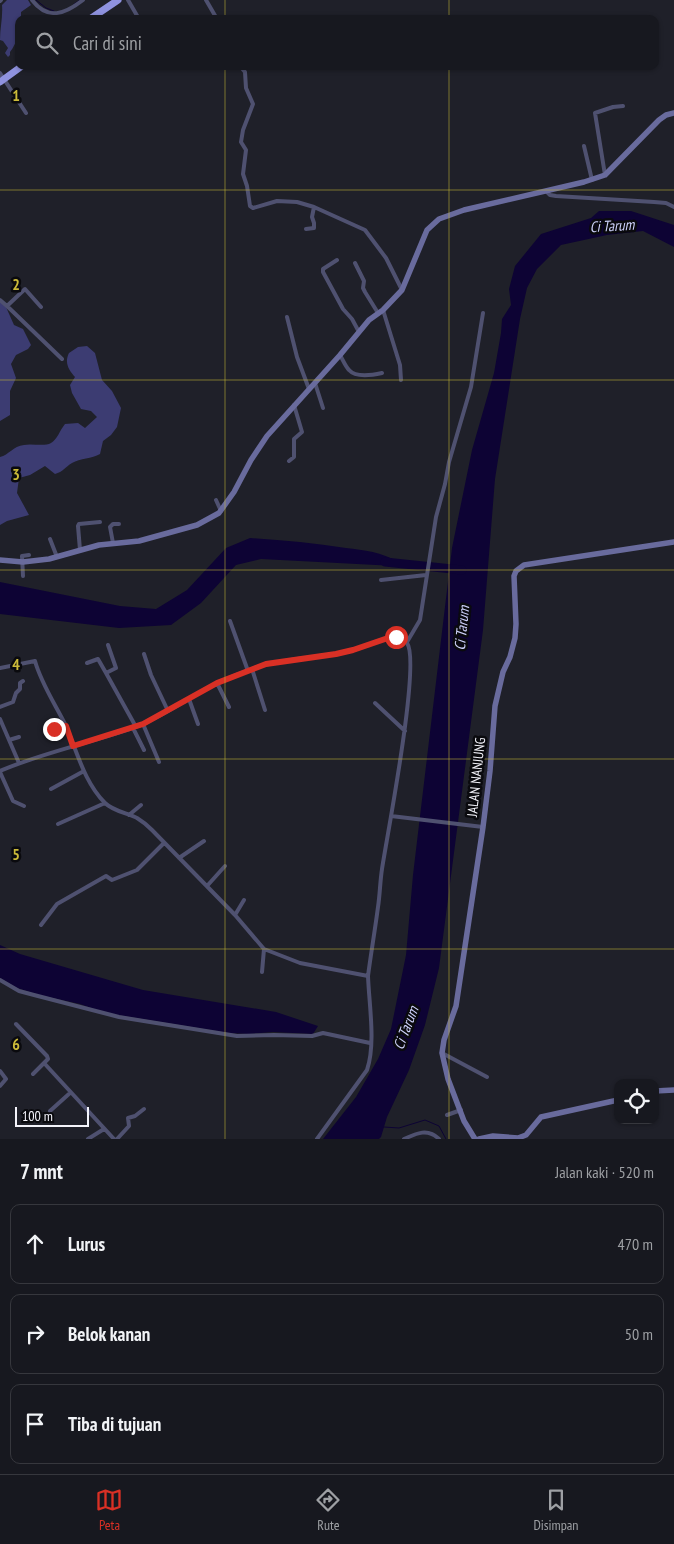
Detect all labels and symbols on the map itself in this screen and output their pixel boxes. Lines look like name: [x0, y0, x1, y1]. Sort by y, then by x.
text: 1: [12, 85, 20, 105]
water label: Ci Tarum: [589, 215, 636, 236]
text: 2: [12, 274, 20, 294]
text: 3: [12, 464, 20, 484]
water label: Ci Tarum: [450, 603, 473, 651]
route start: [385, 626, 408, 649]
text: 4: [12, 654, 20, 674]
route end: [43, 718, 66, 741]
street label: JALAN NANJUNG: [463, 736, 489, 819]
text: 5: [12, 844, 20, 864]
water label: Ci Tarum: [389, 1002, 423, 1052]
text: 6: [12, 1034, 20, 1054]
scale bar: [15, 1104, 89, 1127]

